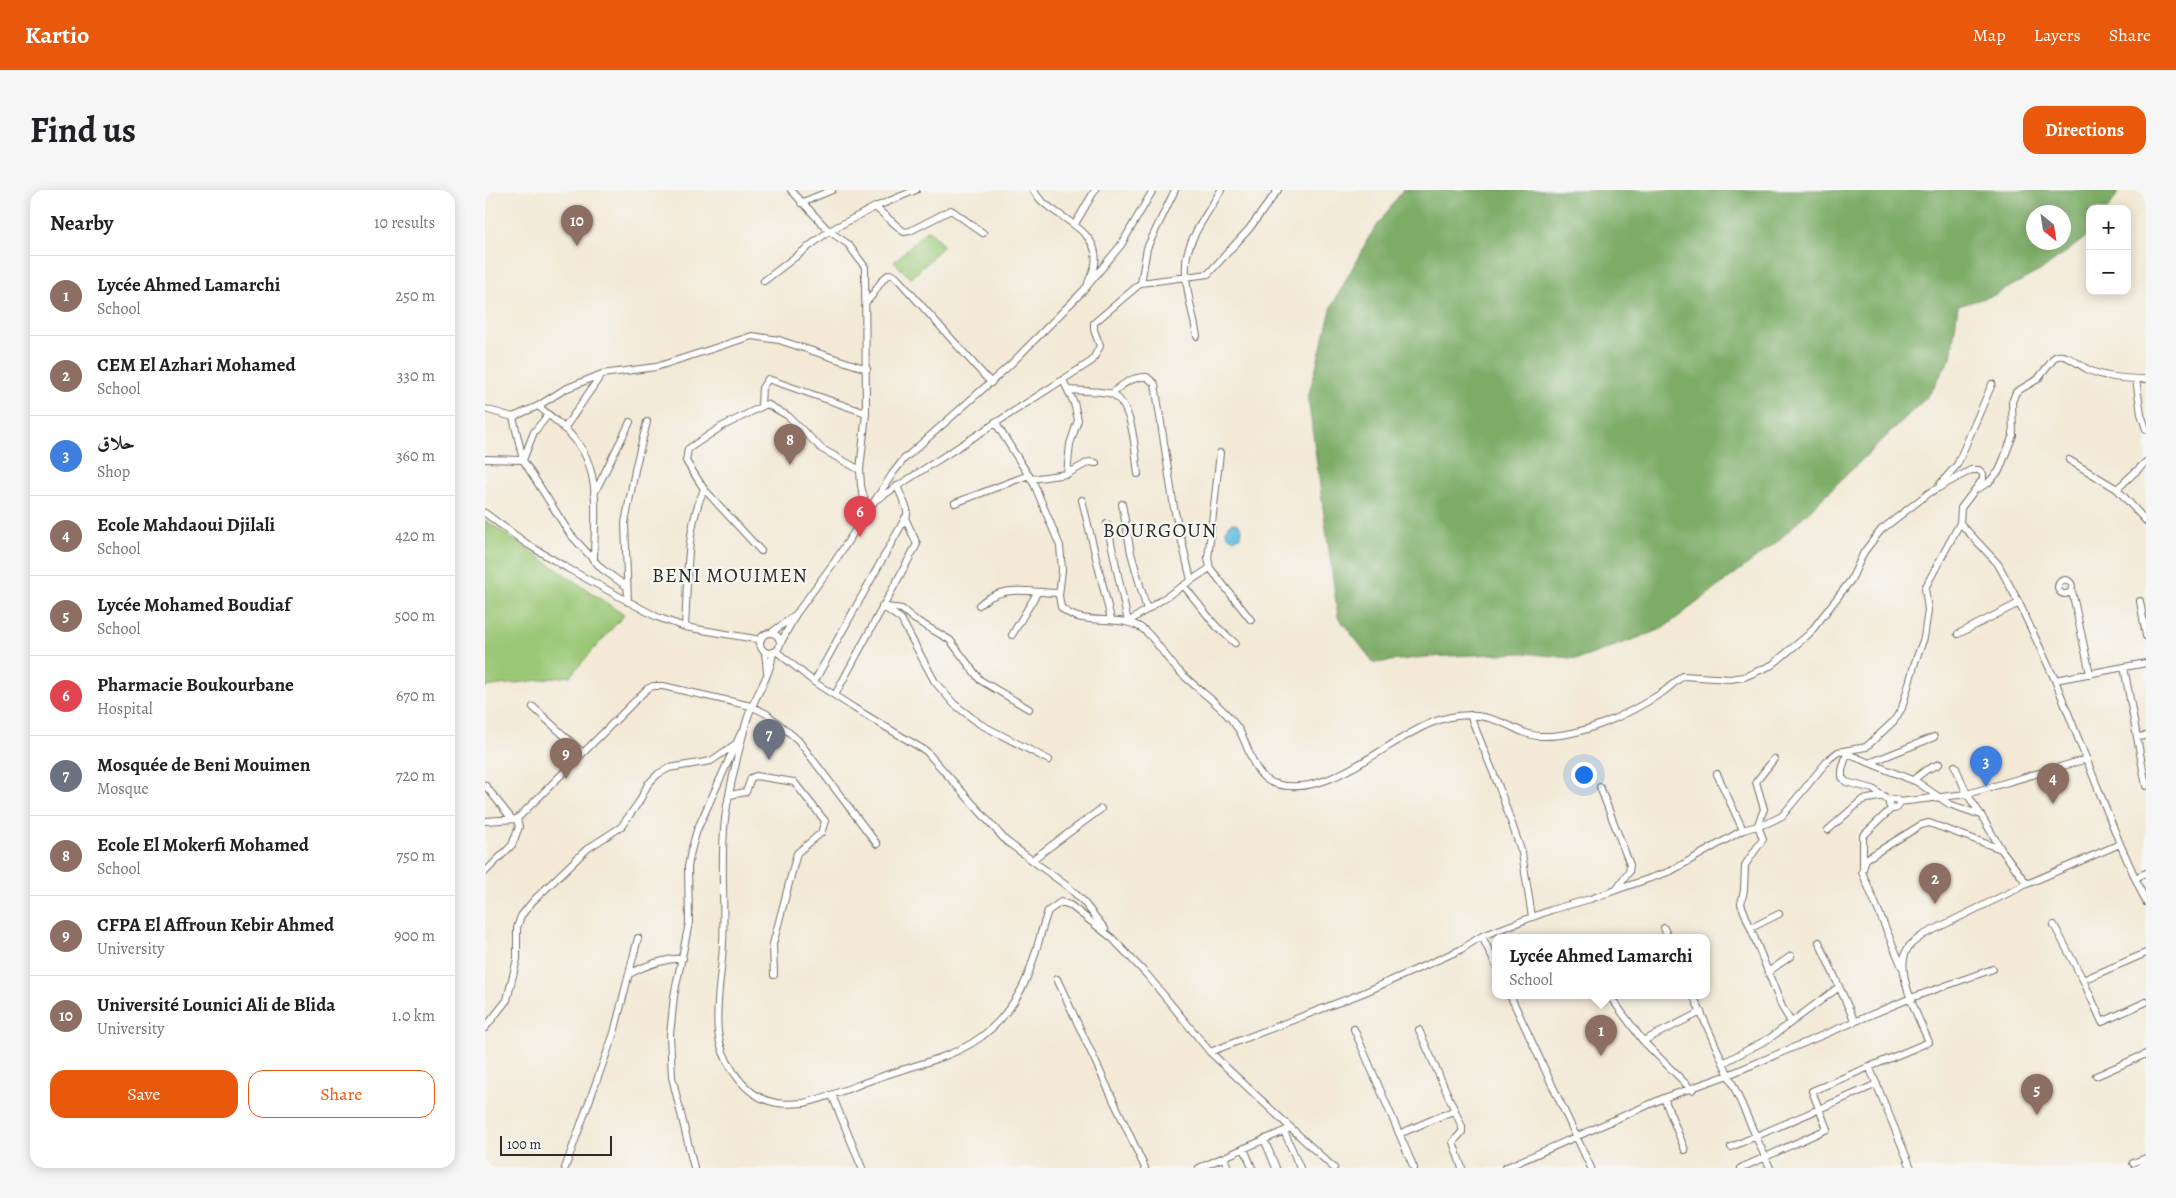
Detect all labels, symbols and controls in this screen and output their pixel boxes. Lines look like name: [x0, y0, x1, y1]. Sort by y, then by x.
text: Kartio: [25, 19, 89, 51]
text: Map: [1973, 23, 2006, 47]
text: Layers: [2034, 23, 2081, 47]
text: Share: [2109, 23, 2151, 47]
text: Find us: [30, 106, 136, 154]
button: Directions: [2023, 106, 2146, 154]
pin: 10: [561, 205, 593, 246]
north arrow: [2026, 205, 2071, 250]
map controls: [2086, 205, 2131, 295]
button: +: [2086, 205, 2131, 250]
text: Nearby: [50, 209, 113, 237]
text: 10 results: [374, 212, 435, 234]
button: −: [2086, 250, 2131, 295]
text: Lycée Ahmed Lamarchi: [97, 272, 280, 298]
text: 1: [63, 285, 69, 307]
text: 250 m: [396, 285, 435, 307]
text: School: [97, 298, 140, 320]
text: CEM El Azhari Mohamed: [97, 352, 296, 378]
text: 2: [62, 365, 70, 387]
text: 330 m: [397, 365, 435, 387]
text: School: [97, 378, 140, 400]
pin: 8: [774, 424, 806, 465]
text: حلاق: [97, 430, 135, 456]
text: 3: [63, 445, 69, 467]
text: 360 m: [396, 445, 435, 467]
text: Shop: [97, 461, 130, 483]
pin: 6: [844, 496, 876, 537]
text: Ecole Mahdaoui Djilali: [97, 512, 275, 538]
district label: BOURGOUN: [1103, 517, 1217, 544]
text: 4: [62, 525, 70, 547]
text: 420 m: [395, 525, 435, 547]
text: School: [97, 538, 140, 560]
district label: BENI MOUIMEN: [652, 562, 808, 589]
text: Lycée Mohamed Boudiaf: [97, 592, 291, 618]
text: 5: [63, 605, 69, 627]
text: 500 m: [395, 605, 435, 627]
text: School: [97, 618, 140, 640]
text: Pharmacie Boukourbane: [97, 672, 294, 698]
text: 6: [62, 685, 70, 707]
text: 670 m: [396, 685, 435, 707]
text: Hospital: [97, 698, 153, 720]
pin: 7: [753, 719, 785, 760]
pin: 9: [550, 738, 582, 779]
pin: 3: [1970, 746, 2002, 787]
text: Mosquée de Beni Mouimen: [97, 752, 311, 778]
your location: [1571, 762, 1597, 788]
pin: 4: [2037, 763, 2069, 804]
text: 7: [63, 765, 69, 787]
text: 720 m: [396, 765, 435, 787]
text: Mosque: [97, 778, 149, 800]
text: Ecole El Mokerfi Mohamed: [97, 832, 309, 858]
text: 8: [62, 845, 70, 867]
text: 750 m: [396, 845, 435, 867]
text: School: [97, 858, 140, 880]
pin: 2: [1919, 863, 1951, 904]
text: CFPA El Affroun Kebir Ahmed: [97, 912, 334, 938]
text: 9: [62, 925, 70, 947]
text: 900 m: [394, 925, 435, 947]
popup: [1492, 934, 1710, 999]
text: University: [97, 938, 164, 960]
text: Lycée Ahmed Lamarchi: [1509, 943, 1693, 969]
text: School: [1509, 969, 1553, 991]
text: Université Lounici Ali de Blida: [97, 992, 336, 1018]
text: 10: [59, 1005, 73, 1027]
text: 1.0 km: [392, 1005, 435, 1027]
pin: 1: [1585, 1015, 1617, 1056]
text: University: [97, 1018, 164, 1040]
button: Save: [50, 1070, 238, 1118]
button: Share: [248, 1070, 435, 1118]
pin: 5: [2021, 1074, 2053, 1115]
scale bar: [500, 1133, 613, 1156]
text: 100 m: [507, 1135, 541, 1154]

